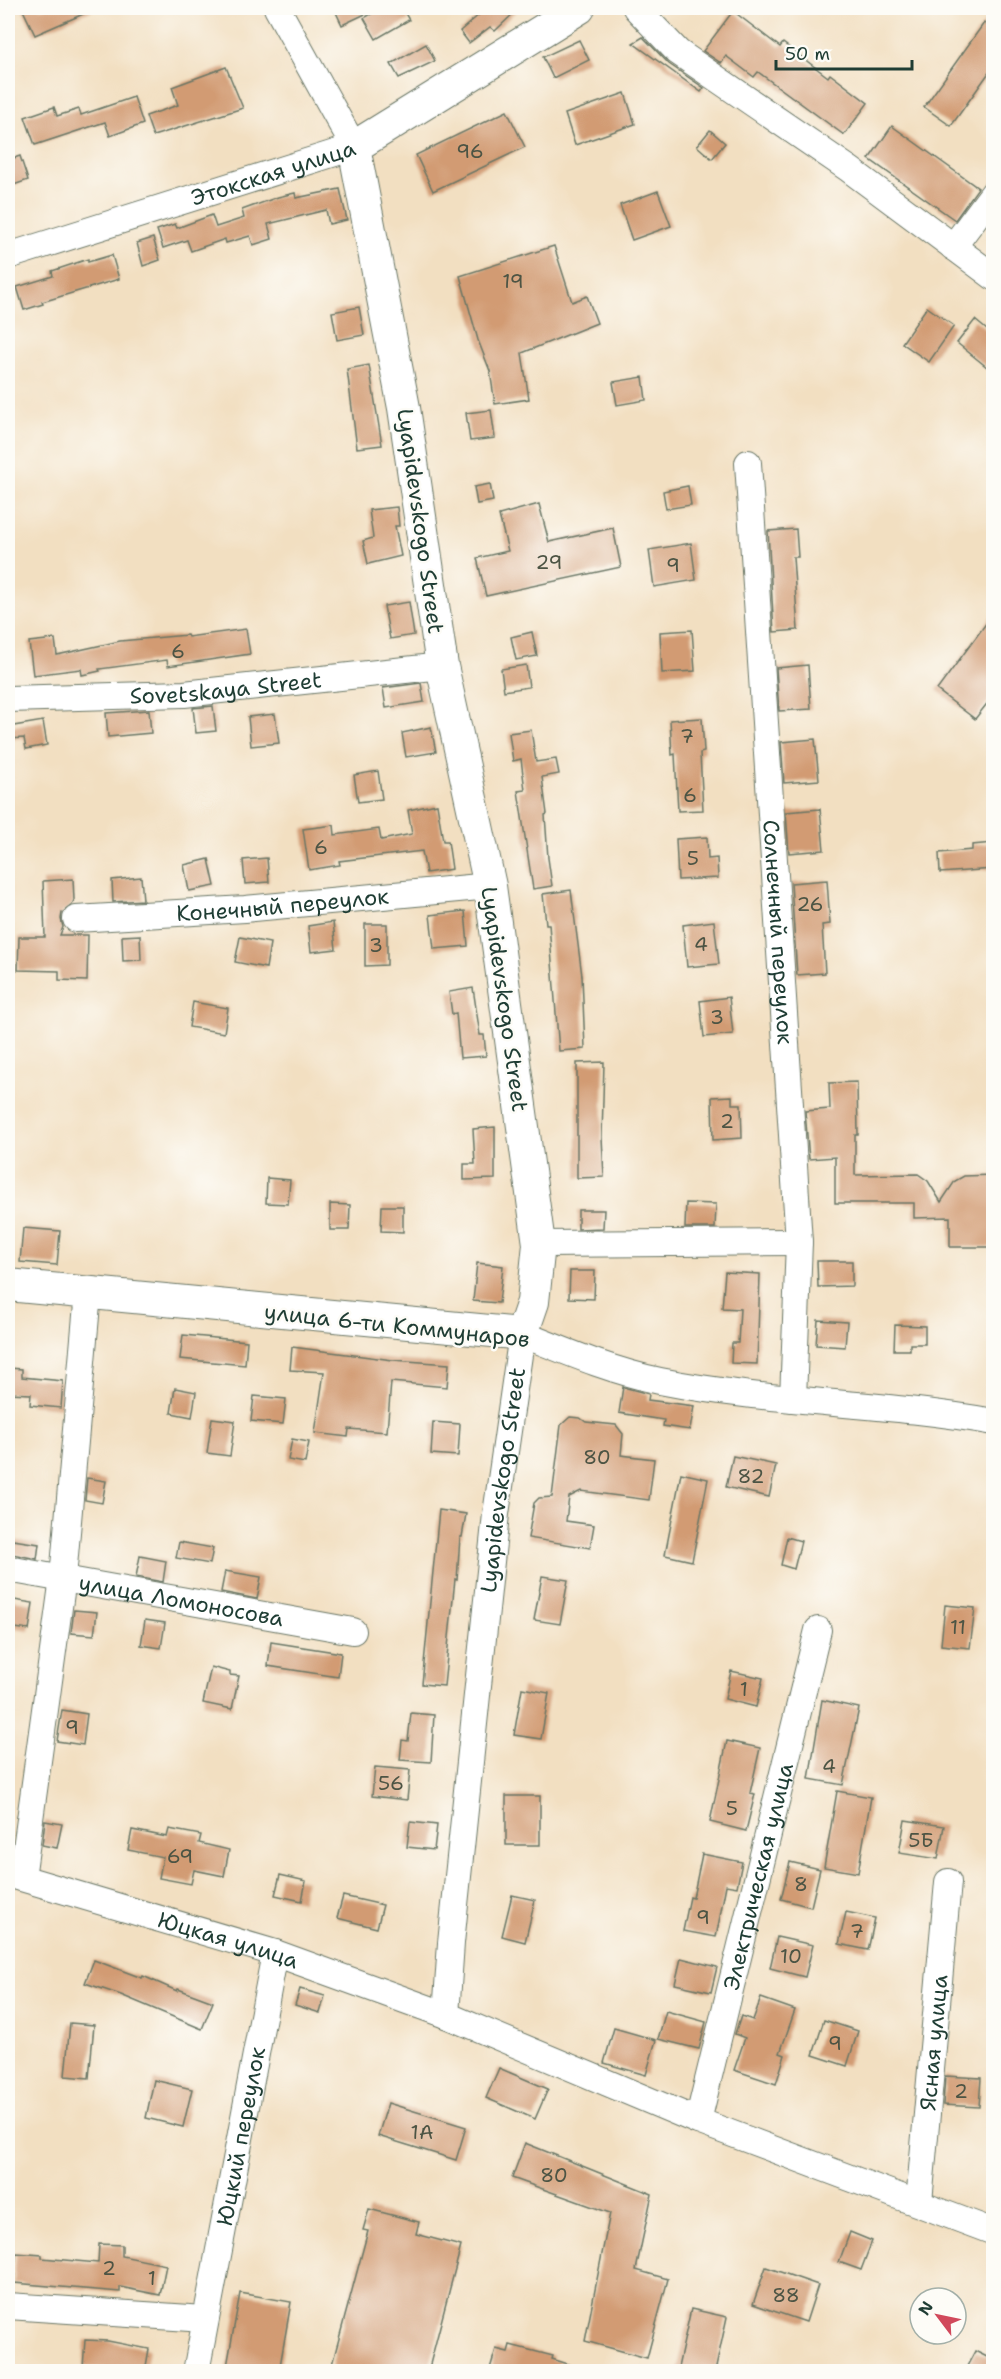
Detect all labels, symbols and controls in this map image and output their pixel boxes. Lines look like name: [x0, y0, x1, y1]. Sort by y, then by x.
scale bar: [776, 33, 912, 71]
text: 50 m: [785, 42, 830, 66]
street label: Этокская улица: [187, 133, 359, 212]
house number: 96: [456, 138, 484, 164]
house number: 19: [502, 268, 524, 294]
street label: Lyapidevskogo Street: [390, 407, 451, 636]
house number: 29: [536, 549, 562, 575]
house number: 9: [666, 552, 680, 578]
house number: 6: [171, 638, 185, 664]
street label: Sovetskaya Street: [129, 665, 323, 711]
house number: 7: [680, 723, 694, 749]
house number: 6: [683, 782, 697, 808]
street label: Солнечный переулок: [756, 819, 800, 1046]
house number: 6: [314, 834, 328, 860]
house number: 5: [687, 845, 699, 871]
street label: Конечный переулок: [175, 882, 390, 928]
street label: Lyapidevskogo Street: [474, 885, 535, 1114]
house number: 26: [796, 891, 824, 917]
house number: 4: [694, 931, 708, 957]
house number: 3: [369, 932, 383, 958]
house number: 3: [710, 1004, 724, 1030]
house number: 2: [720, 1108, 734, 1134]
street label: улица 6-ти Коммунаров: [263, 1297, 531, 1354]
street label: Lyapidevskogo Street: [474, 1365, 532, 1594]
house number: 80: [583, 1444, 611, 1470]
house number: 82: [738, 1463, 764, 1489]
street label: улица Ломоносова: [76, 1568, 286, 1633]
house number: 11: [950, 1614, 966, 1640]
house number: 1: [740, 1676, 748, 1702]
house number: 9: [65, 1714, 79, 1740]
house number: 4: [822, 1753, 836, 1779]
street label: Электрическая улица: [717, 1760, 800, 1993]
house number: 56: [378, 1770, 404, 1796]
house number: 5: [726, 1795, 738, 1821]
house number: 5Б: [908, 1827, 934, 1853]
house number: 69: [167, 1843, 193, 1869]
house number: 8: [794, 1871, 808, 1897]
house number: 9: [696, 1904, 710, 1930]
street label: Юцкая улица: [155, 1905, 303, 1976]
house number: 7: [850, 1918, 864, 1944]
house number: 10: [780, 1943, 802, 1969]
street label: Ясная улица: [913, 1973, 955, 2112]
house number: 9: [828, 2030, 842, 2056]
street label: Юцкий переулок: [210, 2044, 272, 2228]
house number: 2: [954, 2078, 968, 2104]
house number: 1А: [411, 2119, 433, 2145]
house number: 80: [540, 2162, 568, 2188]
house number: 2: [102, 2255, 116, 2281]
house number: 1: [148, 2265, 156, 2291]
house number: 88: [772, 2282, 800, 2308]
north arrow: [908, 2286, 968, 2346]
text: N: [913, 2297, 938, 2319]

